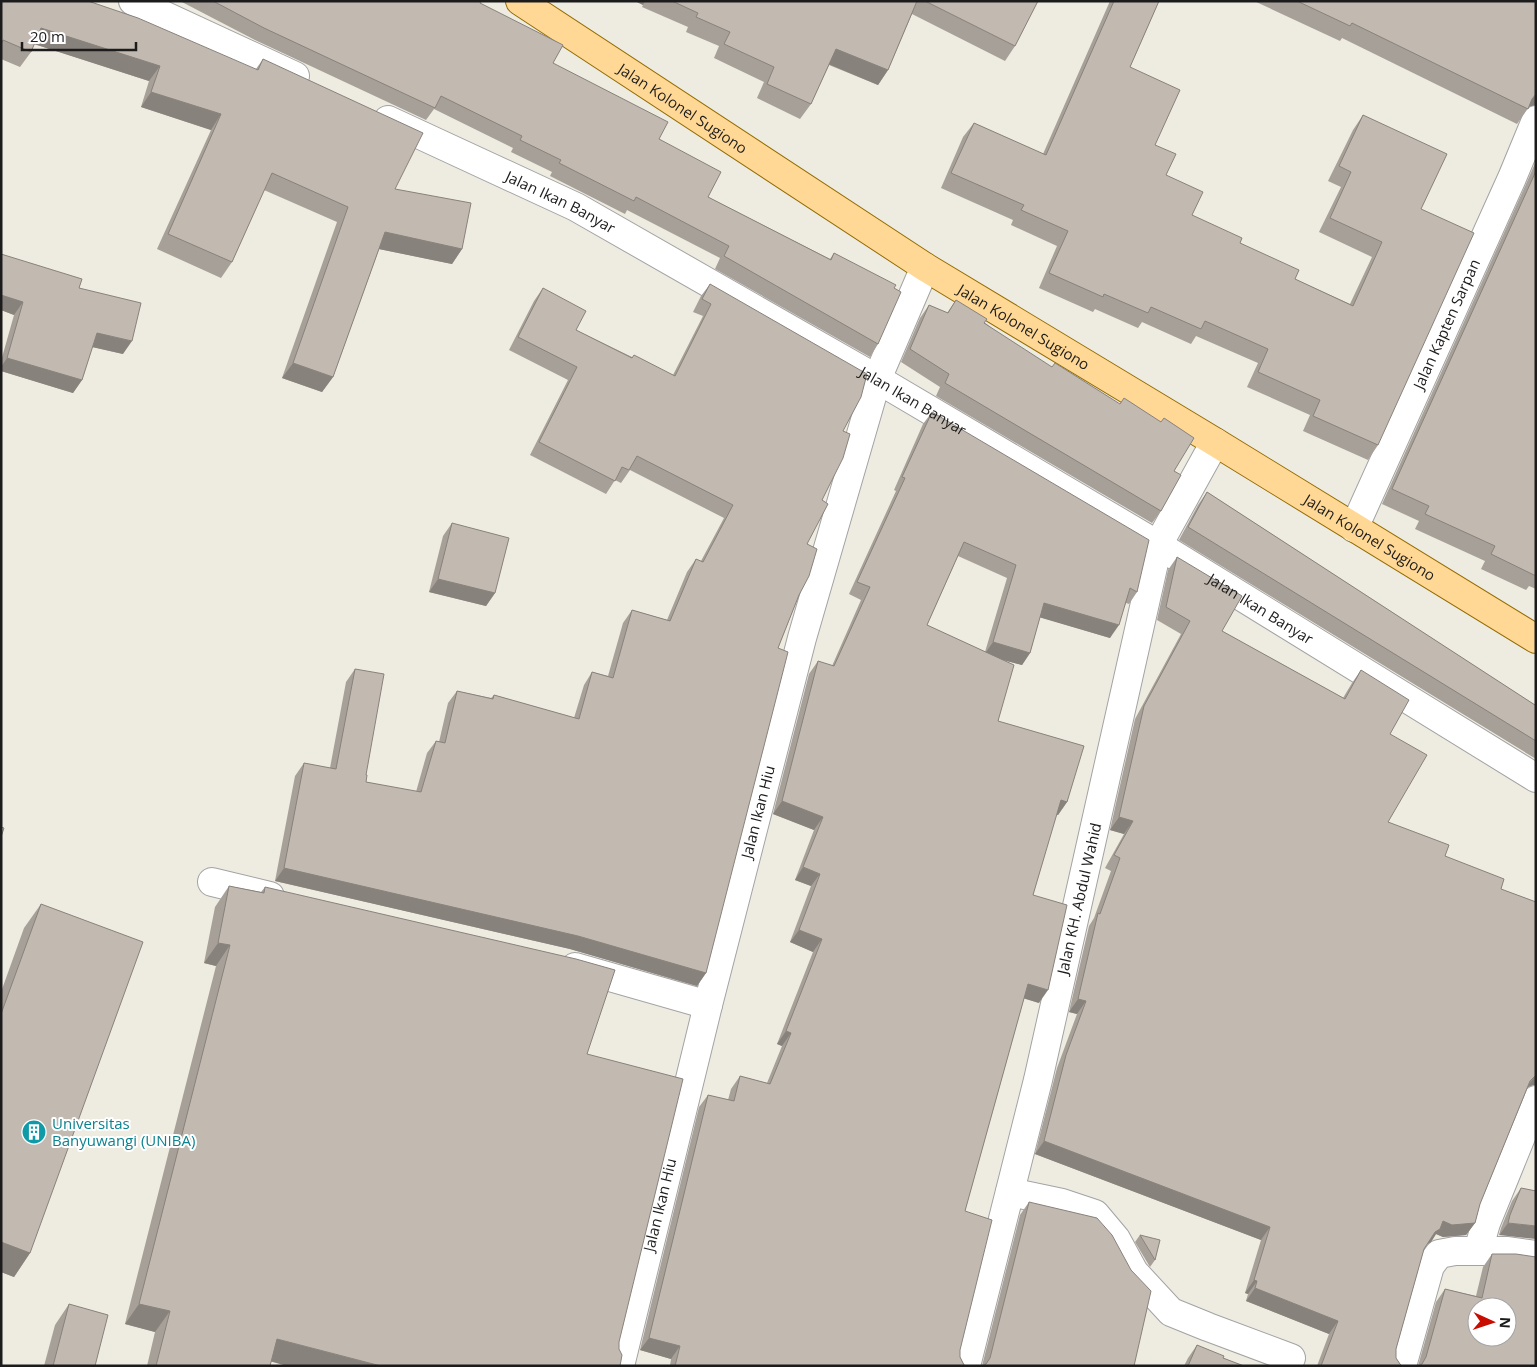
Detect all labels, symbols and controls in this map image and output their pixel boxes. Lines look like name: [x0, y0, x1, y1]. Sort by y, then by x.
scale bar: [22, 20, 136, 52]
text: 20 m: [30, 26, 65, 46]
street label: Jalan Kolonel Sugiono: [613, 57, 751, 158]
street label: Jalan Ikan Banyar: [501, 165, 619, 238]
street label: Jalan Kapten Sarpan: [1407, 256, 1484, 394]
street label: Jalan Kolonel Sugiono: [952, 278, 1094, 374]
street label: Jalan Ikan Banyar: [855, 360, 970, 440]
street label: Jalan Kolonel Sugiono: [1299, 488, 1439, 585]
street label: Jalan Ikan Banyar: [1203, 567, 1317, 648]
street label: Jalan Ikan Hiu: [735, 763, 779, 862]
street label: Jalan KH. Abdul Wahid: [1052, 821, 1105, 978]
place label: Universitas Banyuwangi (UNIBA): [52, 1113, 195, 1150]
building icon: Universitas Banyuwangi (UNIBA): [21, 1119, 47, 1145]
street label: Jalan Ikan Hiu: [638, 1156, 680, 1255]
north arrow: [1467, 1297, 1517, 1347]
text: N: [1496, 1317, 1515, 1329]

